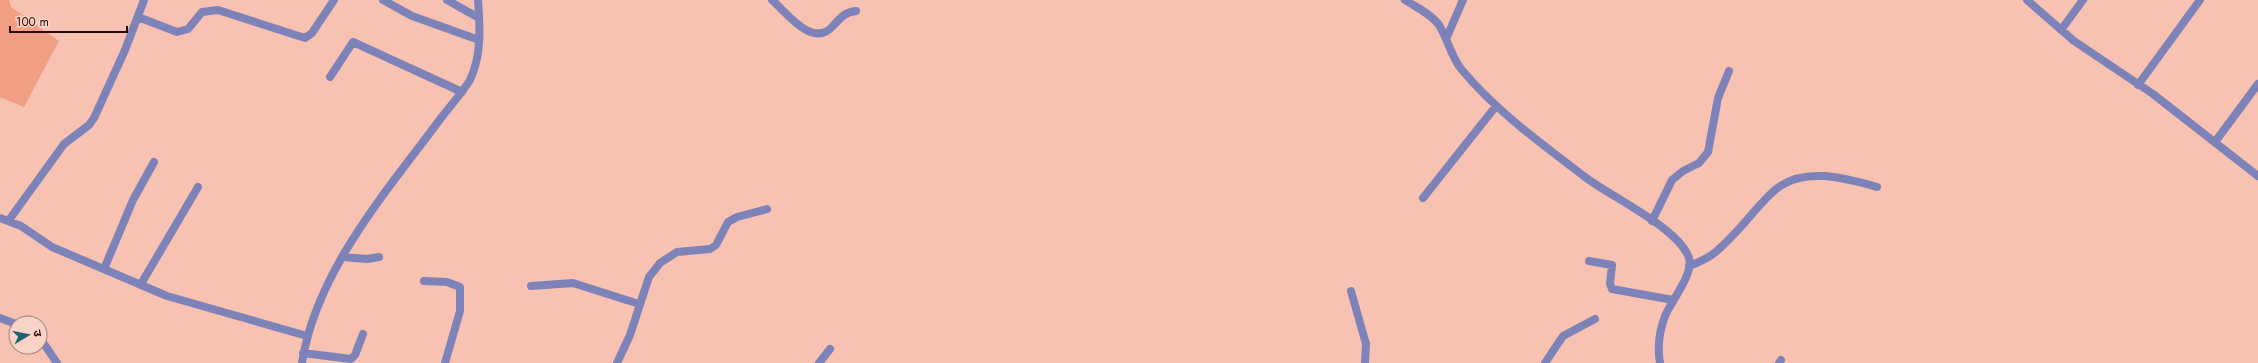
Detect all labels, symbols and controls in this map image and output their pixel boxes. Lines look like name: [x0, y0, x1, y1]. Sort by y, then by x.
scale bar: [10, 8, 127, 34]
text: 100 m: [16, 13, 49, 31]
north arrow: [8, 315, 48, 355]
text: उ: [29, 329, 46, 338]

